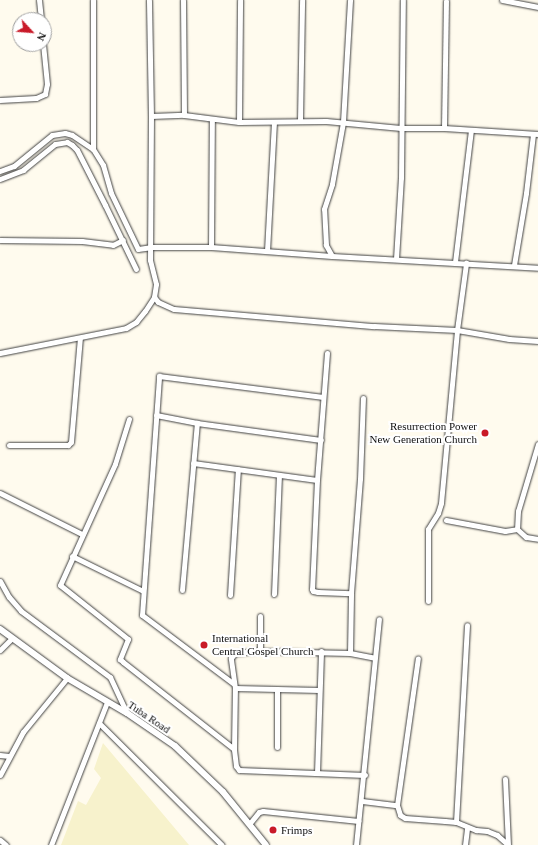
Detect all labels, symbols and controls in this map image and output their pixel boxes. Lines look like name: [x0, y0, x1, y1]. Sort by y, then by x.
north arrow: [12, 12, 52, 52]
text: N: [35, 31, 49, 43]
place label: Resurrection Power New Generation Church: [369, 420, 477, 446]
marker: Resurrection Power New Generation Church: [480, 428, 490, 438]
place label: International Central Gospel Church: [212, 632, 313, 658]
marker: International Central Gospel Church: [199, 640, 209, 650]
street label: Tuba Road: [125, 698, 173, 736]
place label: Frimps: [281, 823, 312, 837]
marker: Frimps: [268, 825, 278, 835]

